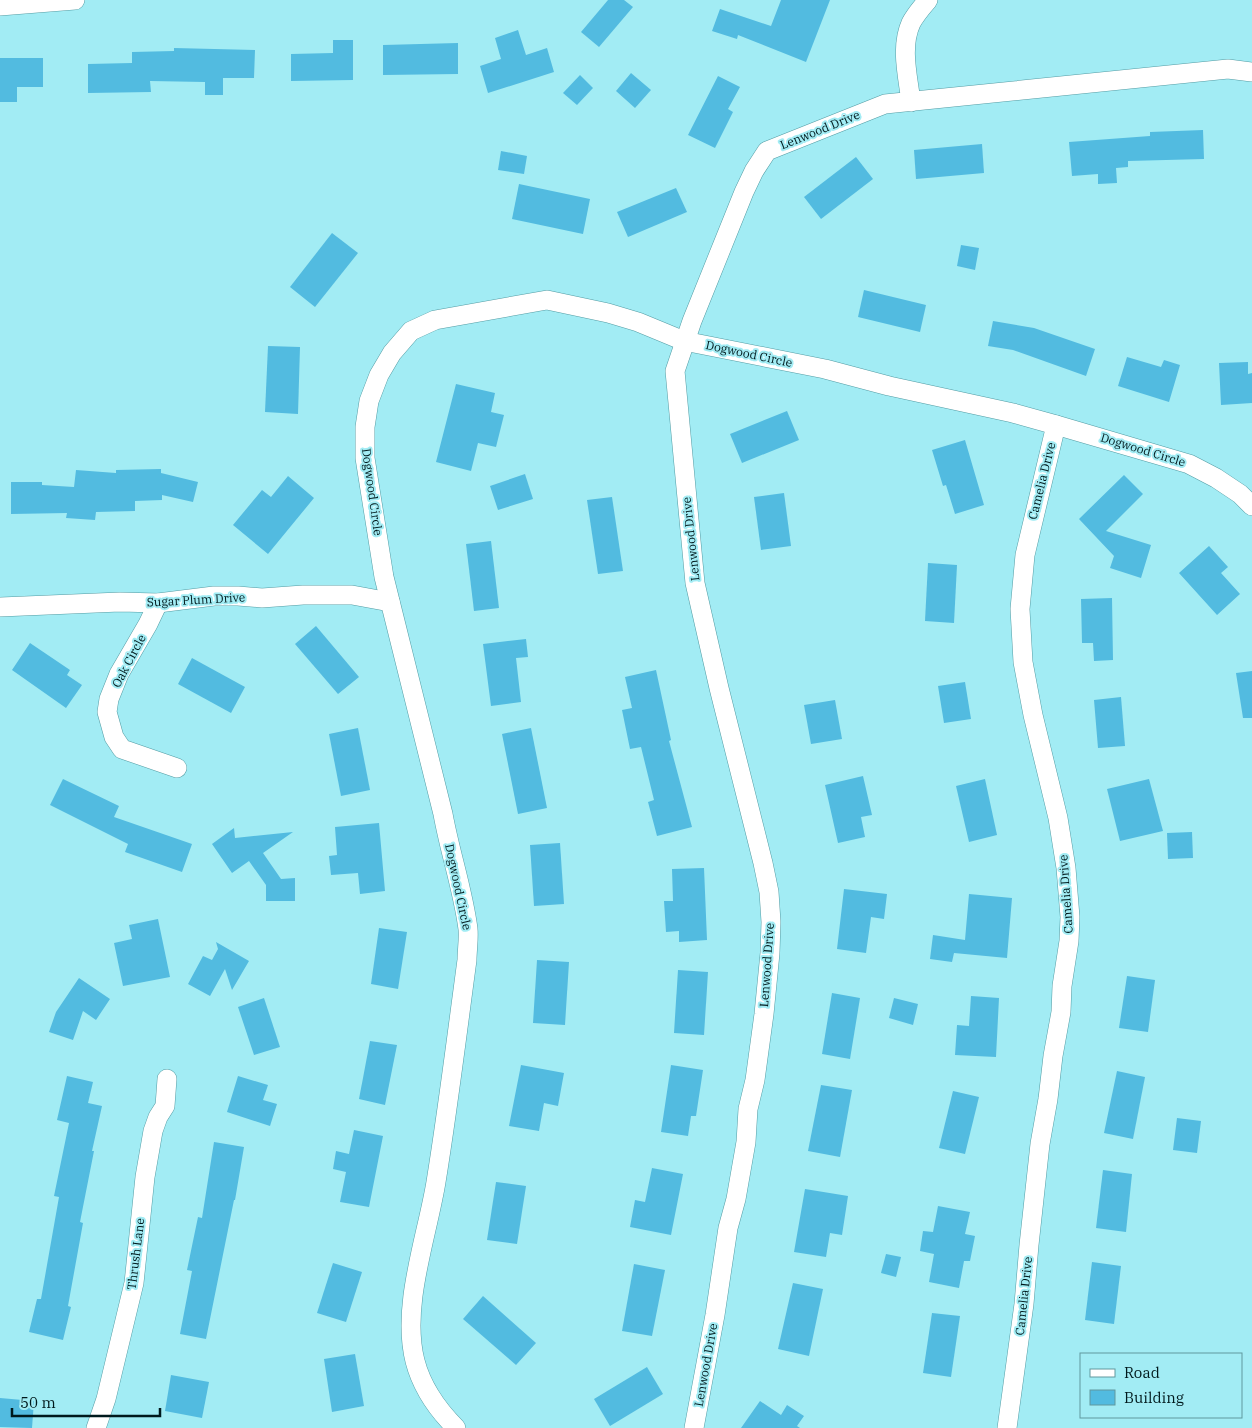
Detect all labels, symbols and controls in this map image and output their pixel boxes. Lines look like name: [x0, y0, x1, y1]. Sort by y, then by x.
street label: Lenwood Drive: [778, 107, 862, 152]
street label: Dogwood Circle: [704, 337, 794, 370]
street label: Dogwood Circle: [1099, 429, 1187, 470]
street label: Camelia Drive: [1025, 441, 1058, 521]
street label: Dogwood Circle: [359, 447, 386, 537]
street label: Lenwood Drive: [679, 496, 702, 582]
street label: Sugar Plum Drive: [146, 589, 246, 610]
street label: Oak Circle: [108, 632, 149, 690]
street label: Dogwood Circle: [442, 842, 475, 932]
street label: Camelia Drive: [1055, 854, 1076, 934]
street label: Lenwood Drive: [756, 922, 777, 1008]
street label: Thrush Lane: [124, 1217, 147, 1291]
street label: Camelia Drive: [1012, 1256, 1035, 1336]
street label: Lenwood Drive: [691, 1322, 720, 1408]
legend: [1080, 1353, 1242, 1418]
text: Road: [1124, 1363, 1160, 1382]
scale bar: [12, 1386, 160, 1418]
text: Building: [1124, 1388, 1184, 1407]
text: 50 m: [20, 1393, 56, 1412]

